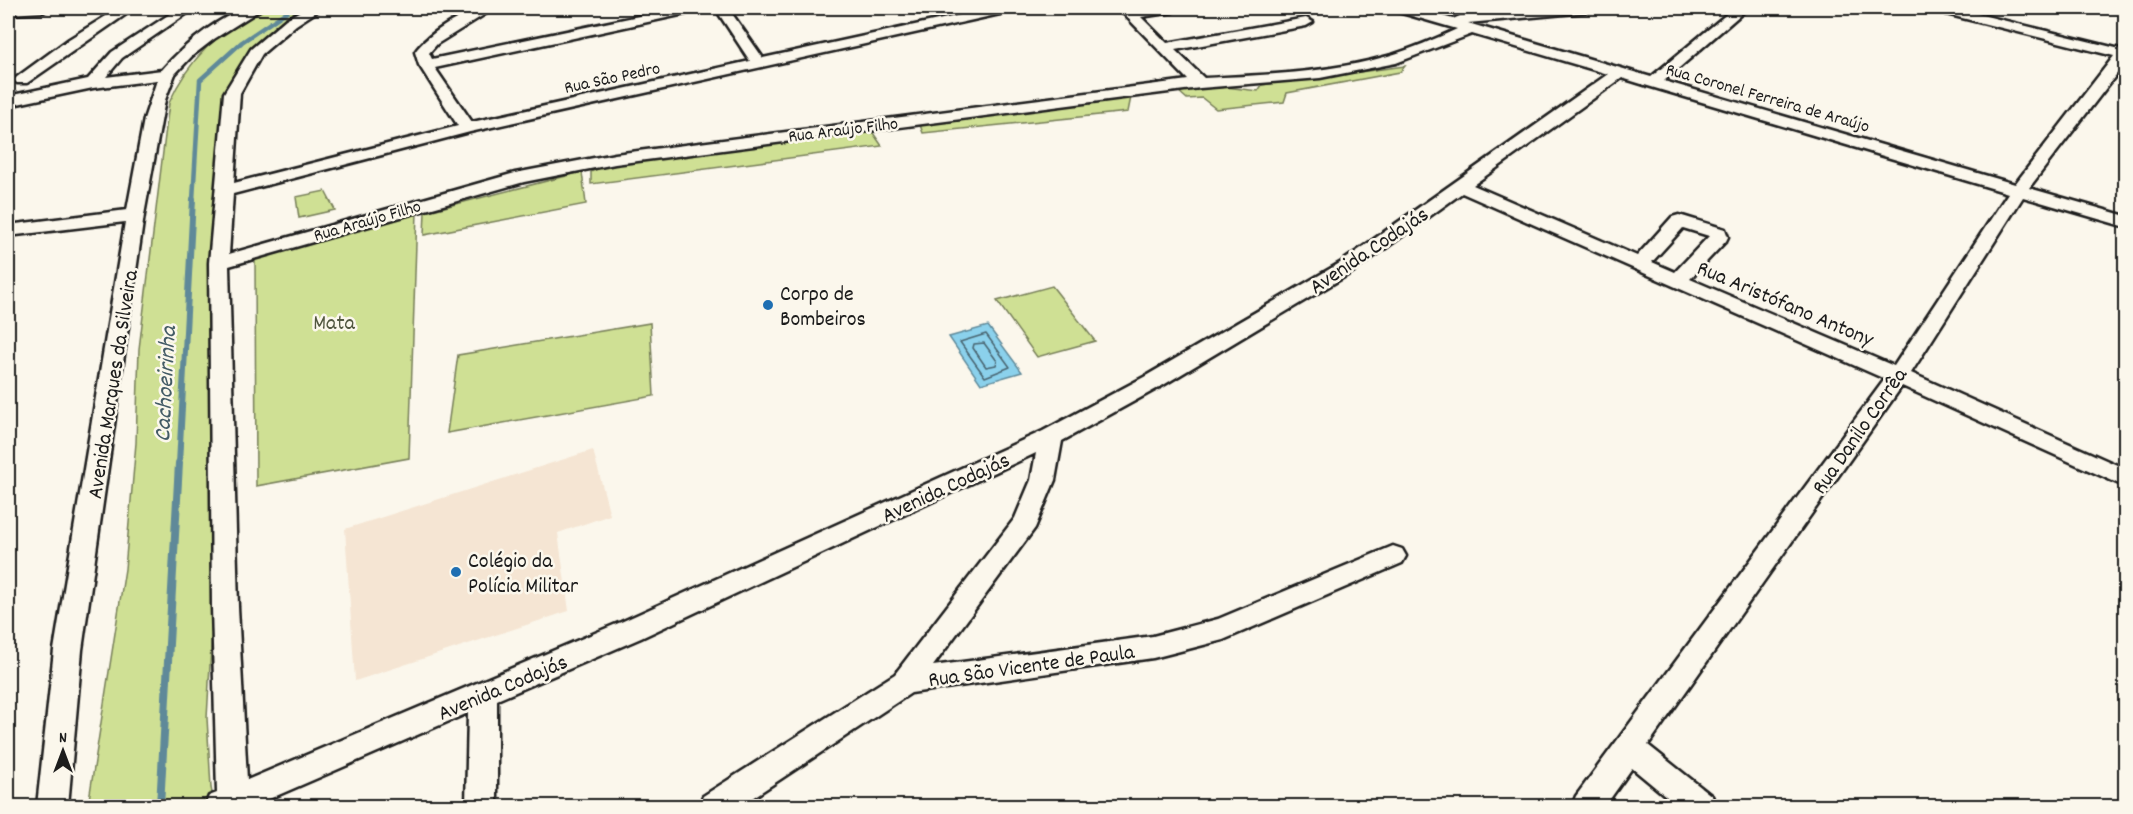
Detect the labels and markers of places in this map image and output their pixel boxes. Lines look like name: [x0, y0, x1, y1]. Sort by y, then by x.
place label: Corpo de Bombeiros: [780, 280, 866, 336]
marker: Corpo de Bombeiros: [761, 298, 775, 312]
place label: Colégio da Polícia Militar: [468, 547, 579, 603]
marker: Colégio da Polícia Militar: [449, 565, 463, 579]

